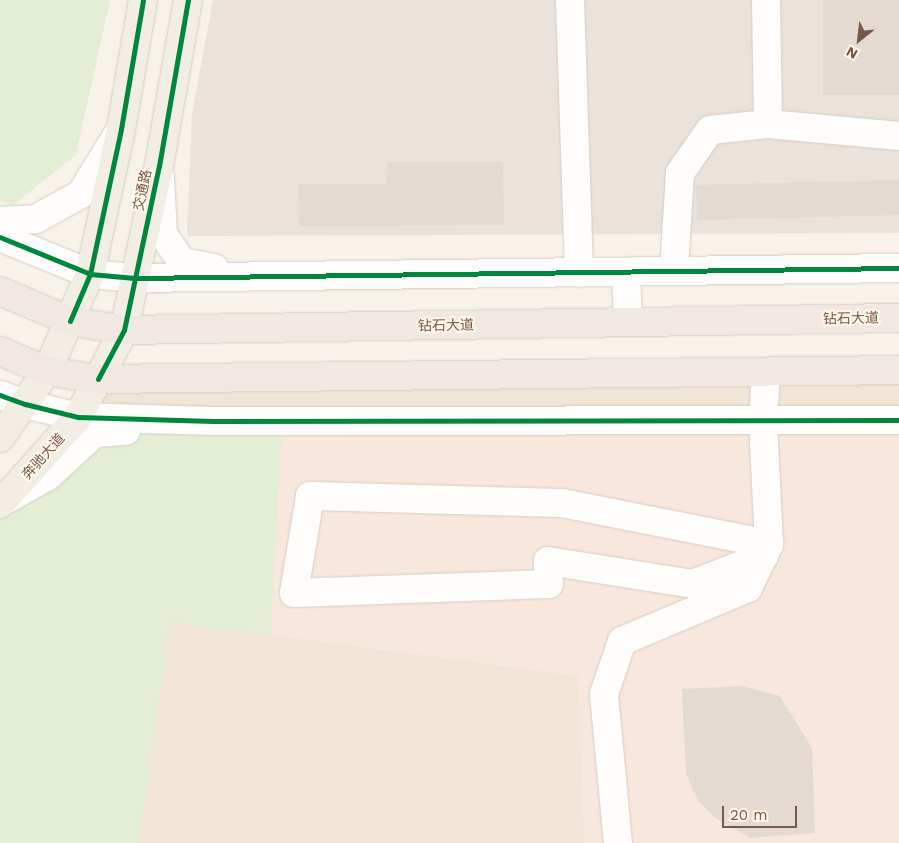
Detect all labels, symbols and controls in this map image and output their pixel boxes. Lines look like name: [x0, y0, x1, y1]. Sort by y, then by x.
north arrow: [834, 15, 884, 65]
text: N: [843, 44, 860, 63]
street label: 交通路: [129, 168, 155, 212]
street label: 钻石大道: [823, 309, 879, 327]
street label: 钻石大道: [418, 316, 474, 334]
street label: 奔驰大道: [18, 430, 68, 482]
scale bar: [724, 796, 799, 828]
text: 20 m: [730, 806, 768, 824]

